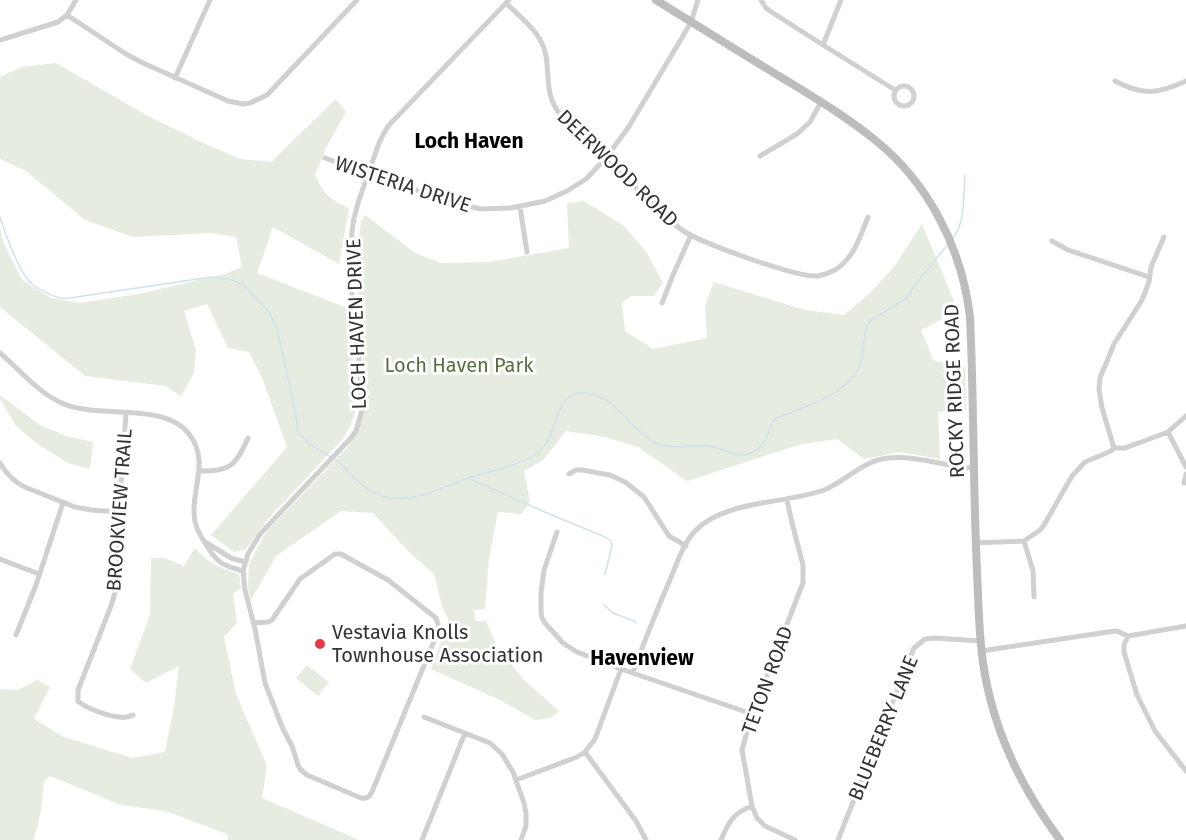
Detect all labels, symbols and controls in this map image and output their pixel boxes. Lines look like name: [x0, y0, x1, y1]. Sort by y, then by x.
street label: DEERWOOD ROAD: [553, 104, 683, 232]
district label: Loch Haven: [414, 128, 524, 154]
street label: WISTERIA DRIVE: [332, 151, 474, 217]
street label: LOCH HAVEN DRIVE: [341, 238, 371, 410]
street label: ROCKY RIDGE ROAD: [939, 303, 969, 479]
park label: Loch Haven Park: [385, 353, 534, 377]
street label: BROOKVIEW TRAIL: [101, 428, 137, 592]
place label: Vestavia Knolls Townhouse Association: [332, 620, 544, 667]
street label: TETON ROAD: [736, 623, 798, 737]
marker: Vestavia Knolls Townhouse Association: [313, 637, 327, 651]
district label: Havenview: [590, 645, 694, 671]
street label: BLUEBERRY LANE: [843, 652, 923, 804]

